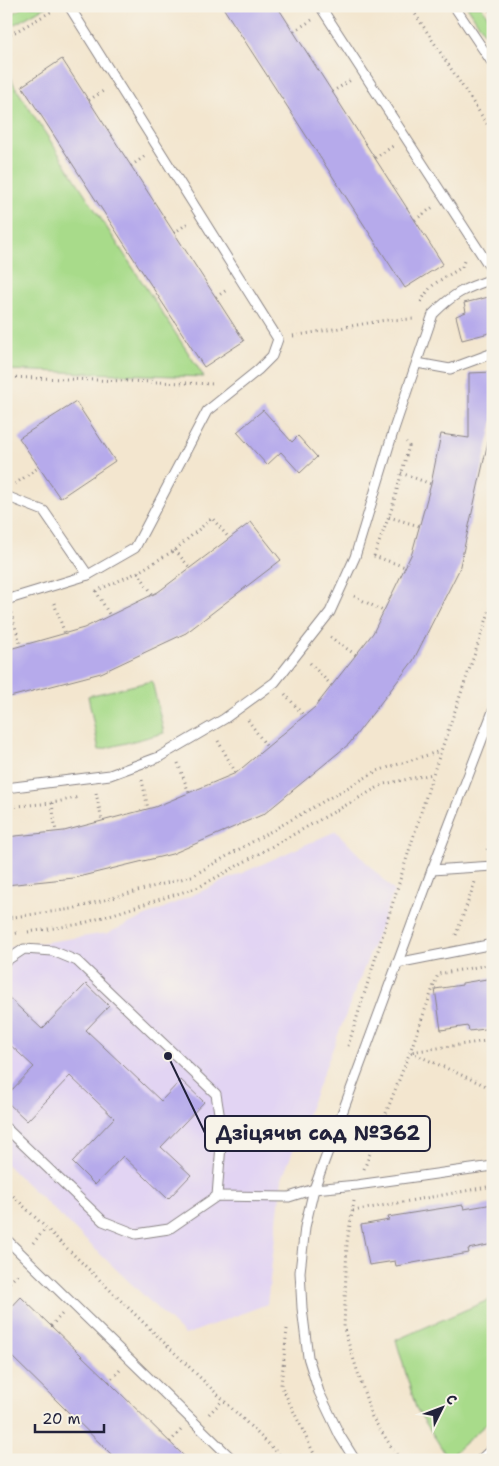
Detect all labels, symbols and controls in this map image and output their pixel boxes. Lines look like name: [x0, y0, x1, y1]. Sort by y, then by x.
callout: Дзіцячы сад №362: [205, 1116, 430, 1151]
text: Дзіцячы сад №362: [216, 1120, 420, 1146]
north arrow: [416, 1384, 466, 1434]
text: С: [442, 1390, 461, 1409]
scale bar: [35, 1401, 104, 1433]
text: 20 m: [42, 1409, 81, 1429]

